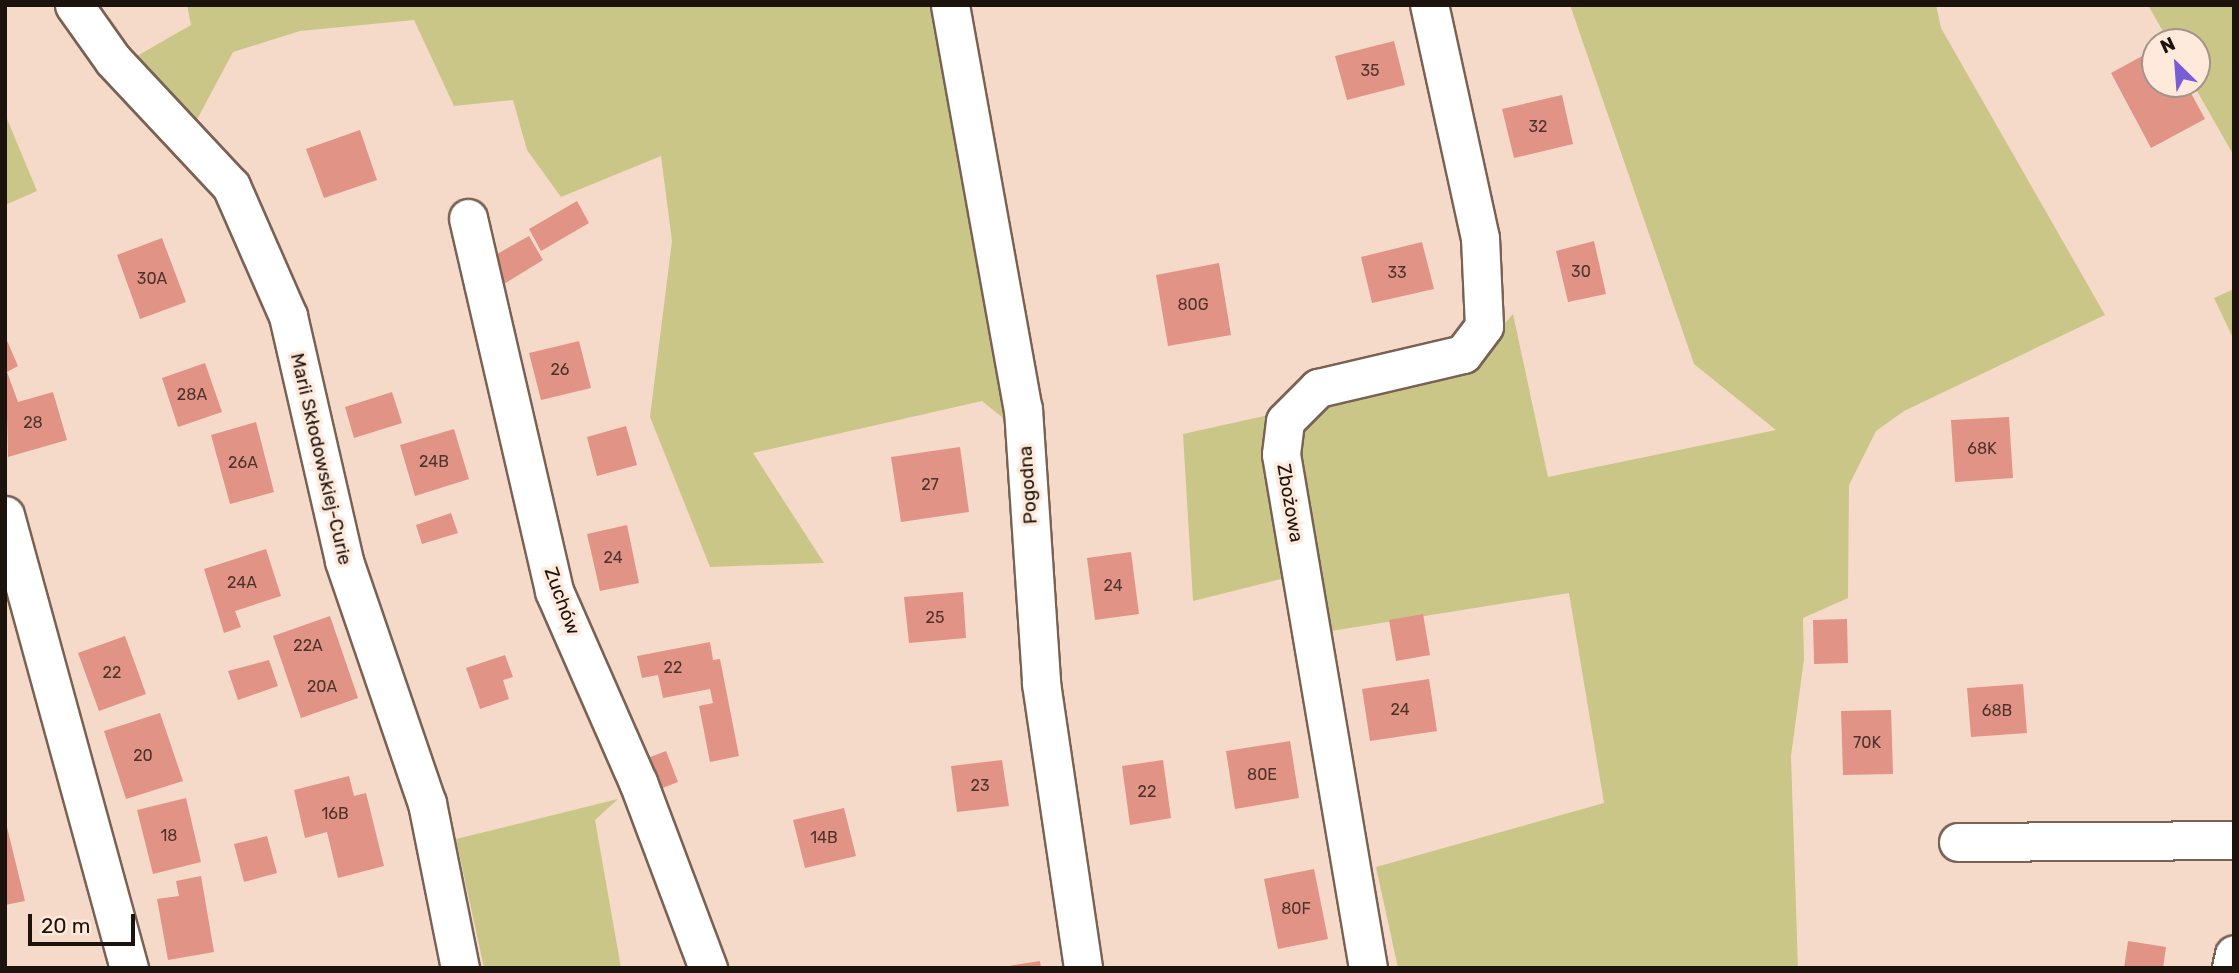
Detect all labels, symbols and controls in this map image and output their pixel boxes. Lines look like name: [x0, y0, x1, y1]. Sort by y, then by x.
north arrow: [2141, 28, 2211, 98]
text: N: [2157, 32, 2179, 59]
house number: 35: [1360, 61, 1380, 81]
house number: 32: [1528, 117, 1548, 137]
house number: 30: [1571, 262, 1591, 282]
house number: 33: [1387, 263, 1407, 283]
house number: 30A: [137, 269, 167, 289]
house number: 80G: [1177, 295, 1209, 315]
street label: Marii Skłodowskiej-Curie: [286, 351, 356, 567]
house number: 26: [550, 360, 570, 380]
house number: 28A: [177, 385, 207, 405]
house number: 28: [23, 413, 43, 433]
house number: 68K: [1967, 439, 1997, 459]
street label: Pogodna: [1014, 445, 1042, 525]
house number: 24B: [419, 452, 449, 472]
house number: 26A: [228, 453, 258, 473]
street label: Zbożowa: [1272, 462, 1308, 544]
house number: 27: [921, 475, 939, 495]
house number: 24: [603, 548, 623, 568]
street label: Zuchów: [539, 564, 585, 638]
house number: 24A: [227, 573, 257, 593]
house number: 24: [1103, 576, 1123, 596]
house number: 25: [926, 608, 944, 628]
house number: 22A: [293, 636, 323, 656]
house number: 22: [664, 658, 682, 678]
house number: 22: [103, 663, 121, 683]
house number: 20A: [307, 677, 337, 697]
house number: 24: [1390, 700, 1410, 720]
house number: 68B: [1982, 701, 2012, 721]
house number: 70K: [1853, 733, 1881, 753]
house number: 20: [133, 746, 153, 766]
house number: 80E: [1247, 765, 1277, 785]
house number: 23: [970, 776, 990, 796]
house number: 22: [1138, 782, 1156, 802]
house number: 16B: [321, 804, 349, 824]
house number: 18: [160, 826, 178, 846]
house number: 14B: [810, 828, 838, 848]
house number: 80F: [1281, 899, 1311, 919]
scale bar: [32, 900, 138, 944]
text: 20 m: [41, 913, 90, 938]

